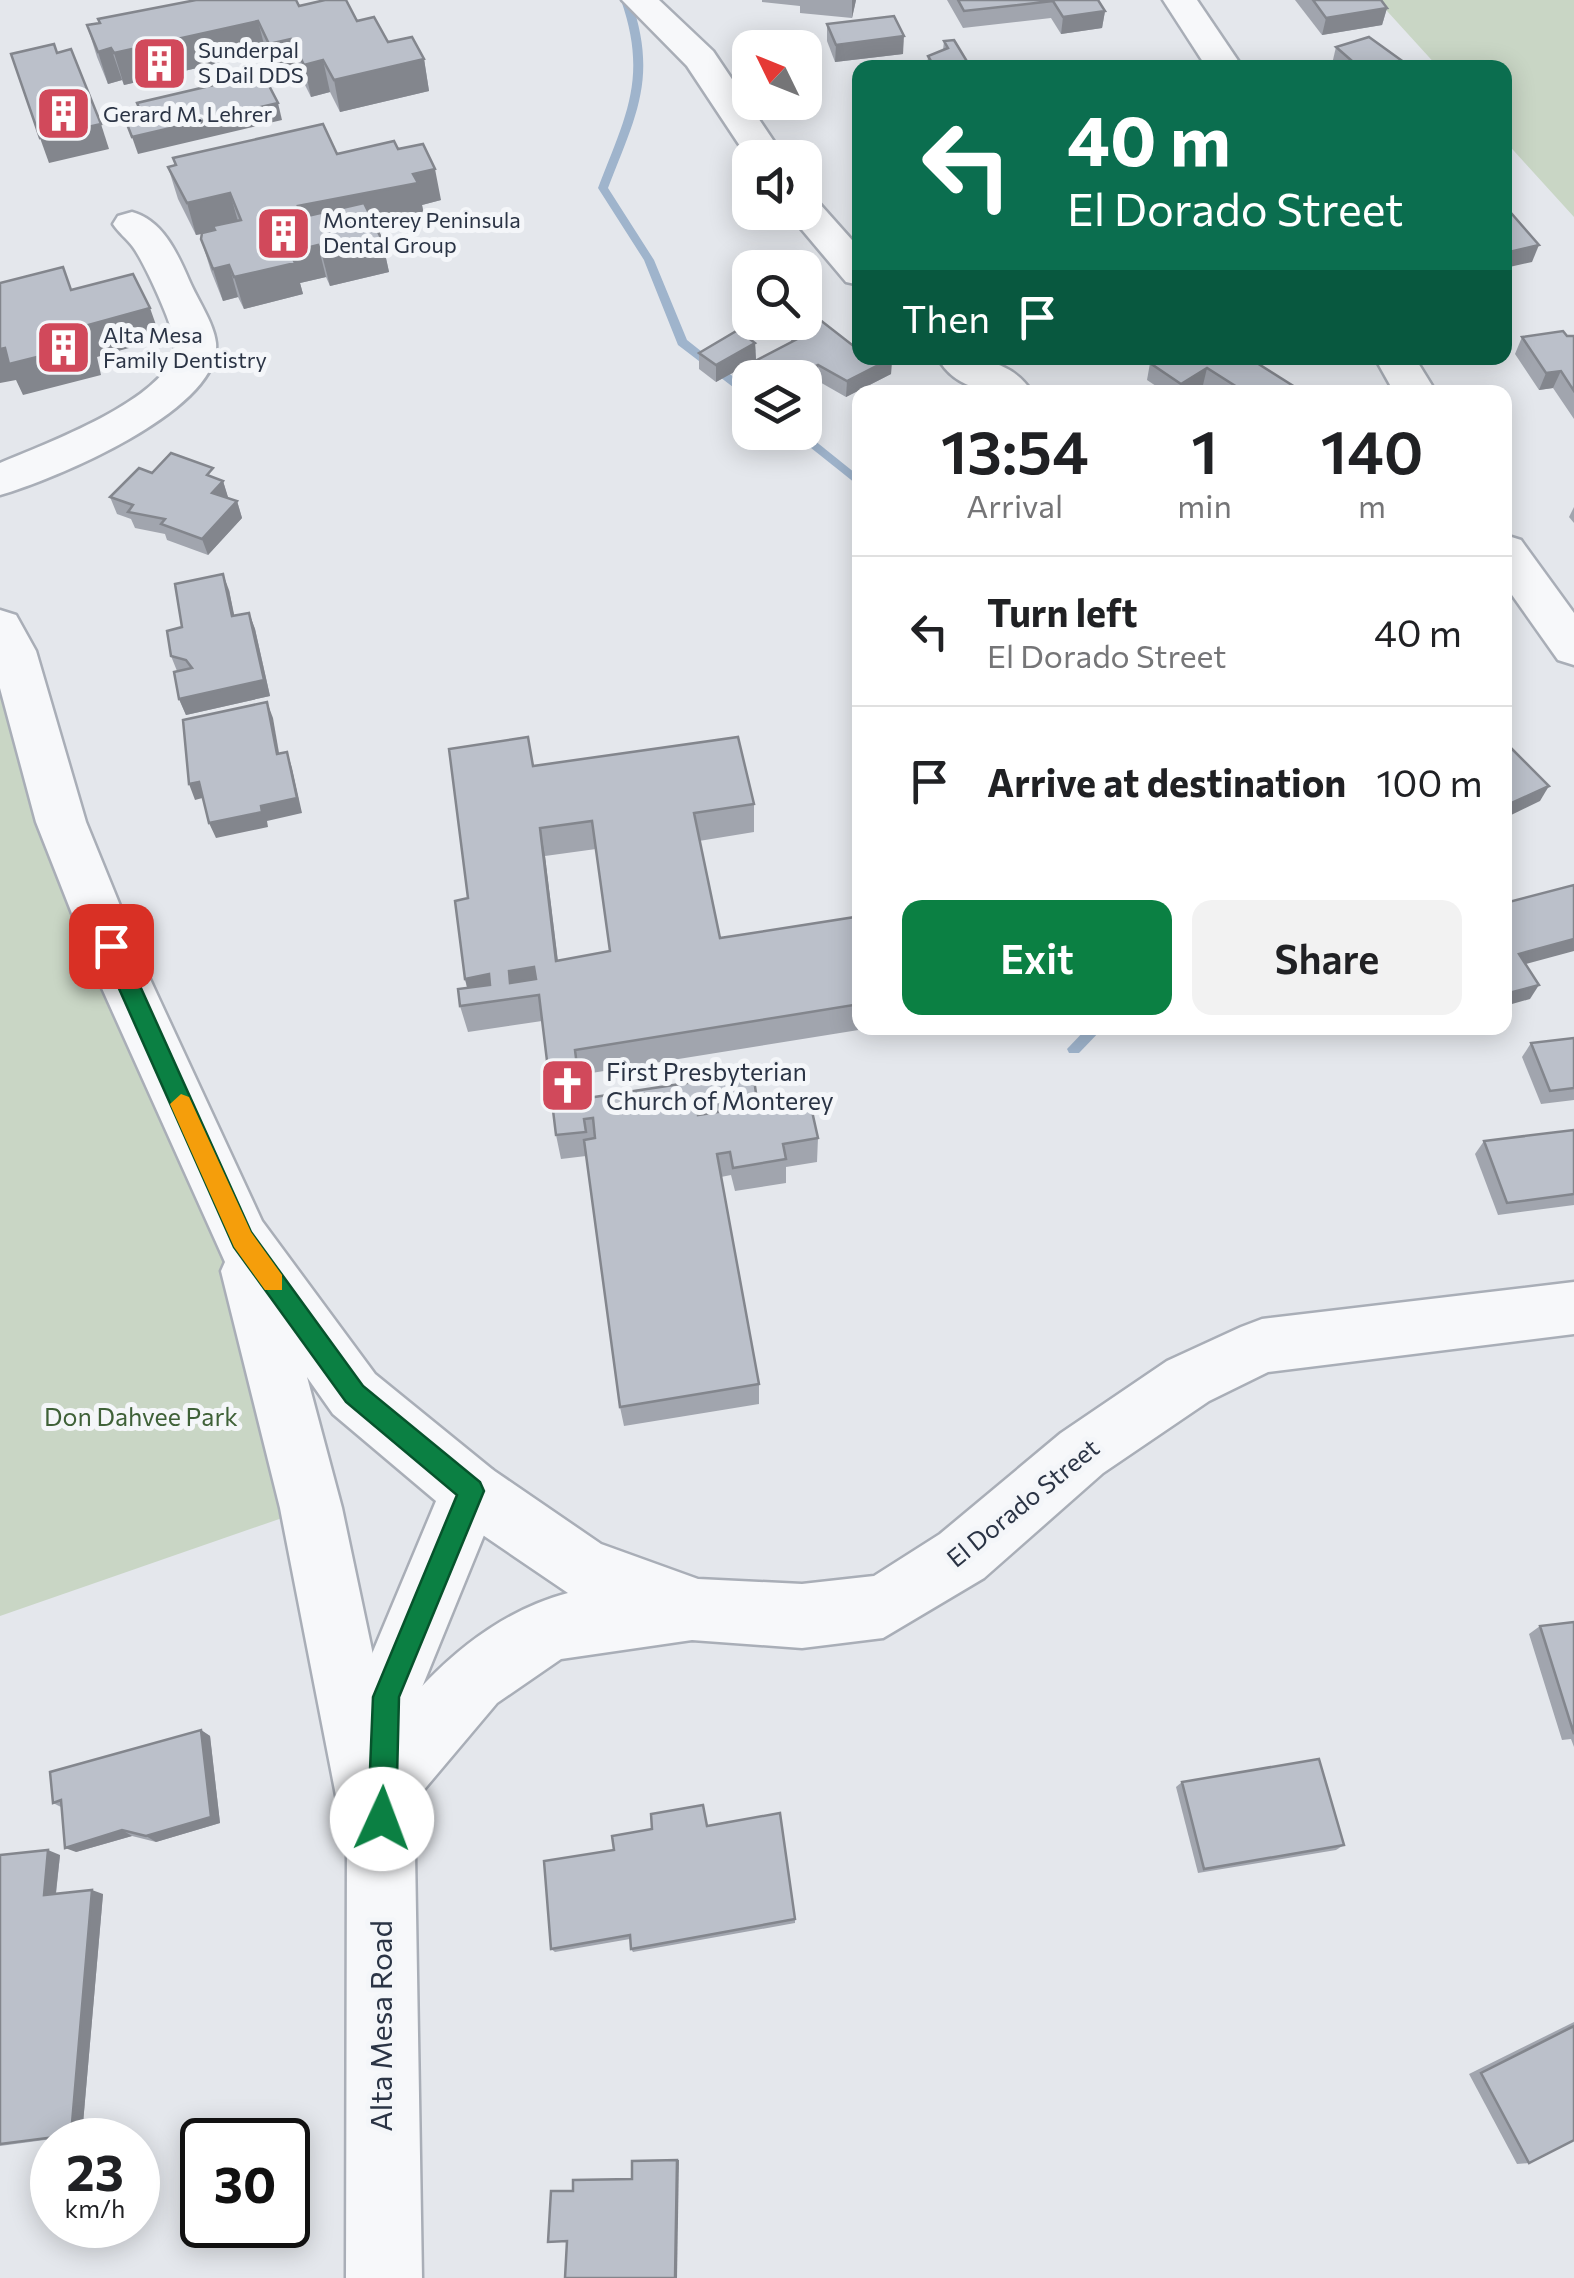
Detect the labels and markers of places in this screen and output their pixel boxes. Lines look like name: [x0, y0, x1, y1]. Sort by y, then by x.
building icon: Sunderpal S Dail DDS: [129, 33, 189, 93]
place label: Sunderpal S Dail DDS: [198, 36, 304, 88]
building icon: Gerard M. Lehrer: [34, 84, 94, 144]
place label: Gerard M. Lehrer: [103, 100, 272, 127]
building icon: Monterey Peninsula Dental Group: [254, 203, 314, 263]
place label: Monterey Peninsula Dental Group: [323, 206, 521, 258]
building icon: Alta Mesa Family Dentistry: [34, 318, 94, 378]
place label: Alta Mesa Family Dentistry: [103, 321, 267, 373]
pin: [69, 904, 154, 989]
church icon: First Presbyterian Church of Monterey: [537, 1056, 597, 1116]
place label: First Presbyterian Church of Monterey: [606, 1056, 834, 1115]

